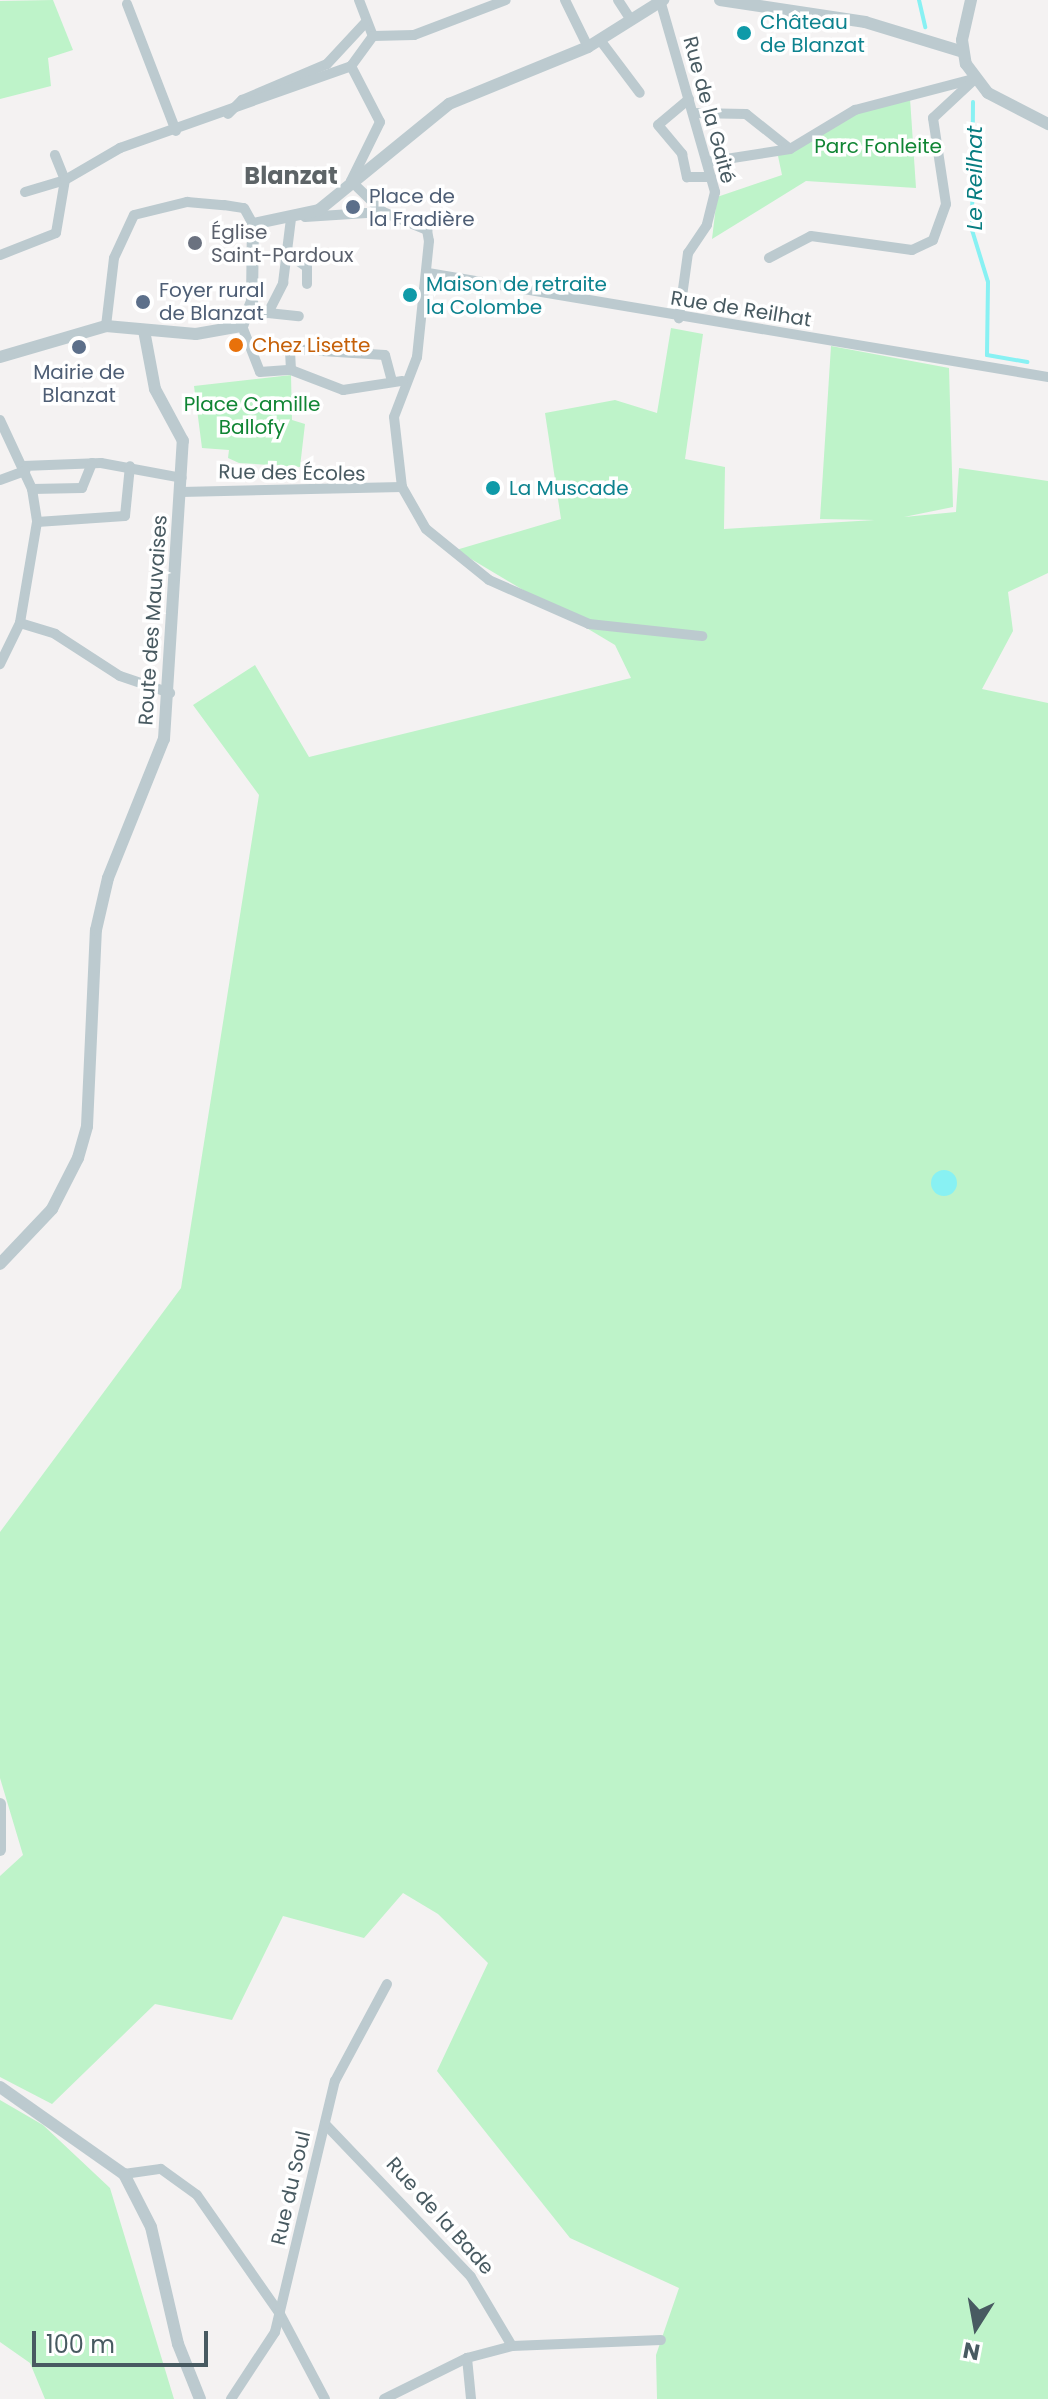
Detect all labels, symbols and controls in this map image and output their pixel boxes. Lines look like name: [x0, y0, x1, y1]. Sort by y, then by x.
place label: Château de Blanzat: [760, 10, 865, 57]
marker: Château de Blanzat: [735, 24, 753, 42]
street label: Rue de la Gaité: [678, 34, 740, 186]
water label: Le Reilhat: [962, 126, 988, 230]
park label: Parc Fonleite: [814, 134, 942, 158]
district label: Blanzat: [244, 162, 338, 190]
place label: Place de la Fradière: [369, 184, 475, 231]
marker: Place de la Fradière: [344, 198, 362, 216]
place label: Église Saint-Pardoux: [211, 220, 354, 267]
marker: Église Saint-Pardoux: [186, 234, 204, 252]
place label: Maison de retraite la Colombe: [426, 272, 607, 319]
place label: Foyer rural de Blanzat: [159, 278, 264, 325]
marker: Maison de retraite la Colombe: [401, 286, 419, 304]
street label: Rue de Reilhat: [669, 286, 813, 332]
marker: Foyer rural de Blanzat: [134, 293, 152, 311]
place label: Chez Lisette: [252, 333, 370, 357]
marker: Chez Lisette: [227, 336, 245, 354]
marker: Mairie de Blanzat: [70, 338, 88, 356]
place label: Mairie de Blanzat: [33, 360, 125, 407]
park label: Place Camille Ballofy: [184, 393, 320, 440]
street label: Rue des Écoles: [218, 460, 366, 486]
place label: La Muscade: [509, 476, 629, 500]
marker: La Muscade: [484, 479, 502, 497]
street label: Route des Mauvaises: [134, 514, 172, 726]
street label: Rue du Soul: [266, 2128, 316, 2248]
street label: Rue de la Bade: [381, 2152, 499, 2280]
north arrow: [936, 2287, 1016, 2367]
scale bar: [36, 2315, 212, 2365]
text: 100 m: [46, 2328, 115, 2361]
text: N: [960, 2334, 982, 2368]

